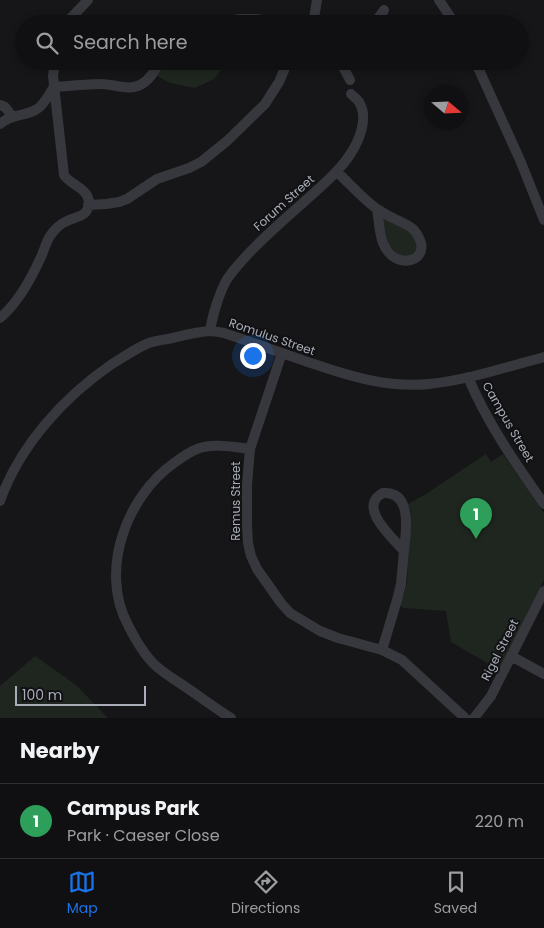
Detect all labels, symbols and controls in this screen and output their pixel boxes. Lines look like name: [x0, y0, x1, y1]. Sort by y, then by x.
search box: [15, 15, 529, 70]
icon: search: [33, 29, 61, 57]
text: Search here: [73, 29, 187, 56]
north arrow: [424, 85, 469, 130]
street label: Forum Street: [250, 171, 318, 235]
street label: Romulus Street: [227, 314, 318, 359]
your location: [240, 343, 266, 369]
street label: Campus Street: [479, 378, 538, 465]
street label: Remus Street: [227, 461, 244, 541]
pin: 1: [460, 498, 492, 539]
street label: Rigel Street: [477, 616, 522, 684]
scale bar: [15, 683, 146, 706]
text: 100 m: [22, 685, 62, 705]
text: Nearby: [20, 736, 100, 765]
text: Campus Park: [67, 795, 199, 822]
text: 1: [33, 810, 39, 833]
text: 220 m: [475, 810, 524, 833]
text: Park · Caeser Close: [67, 824, 220, 847]
tab: Map: [67, 868, 98, 919]
tab: Directions: [231, 868, 300, 919]
tab: Saved: [434, 868, 477, 919]

